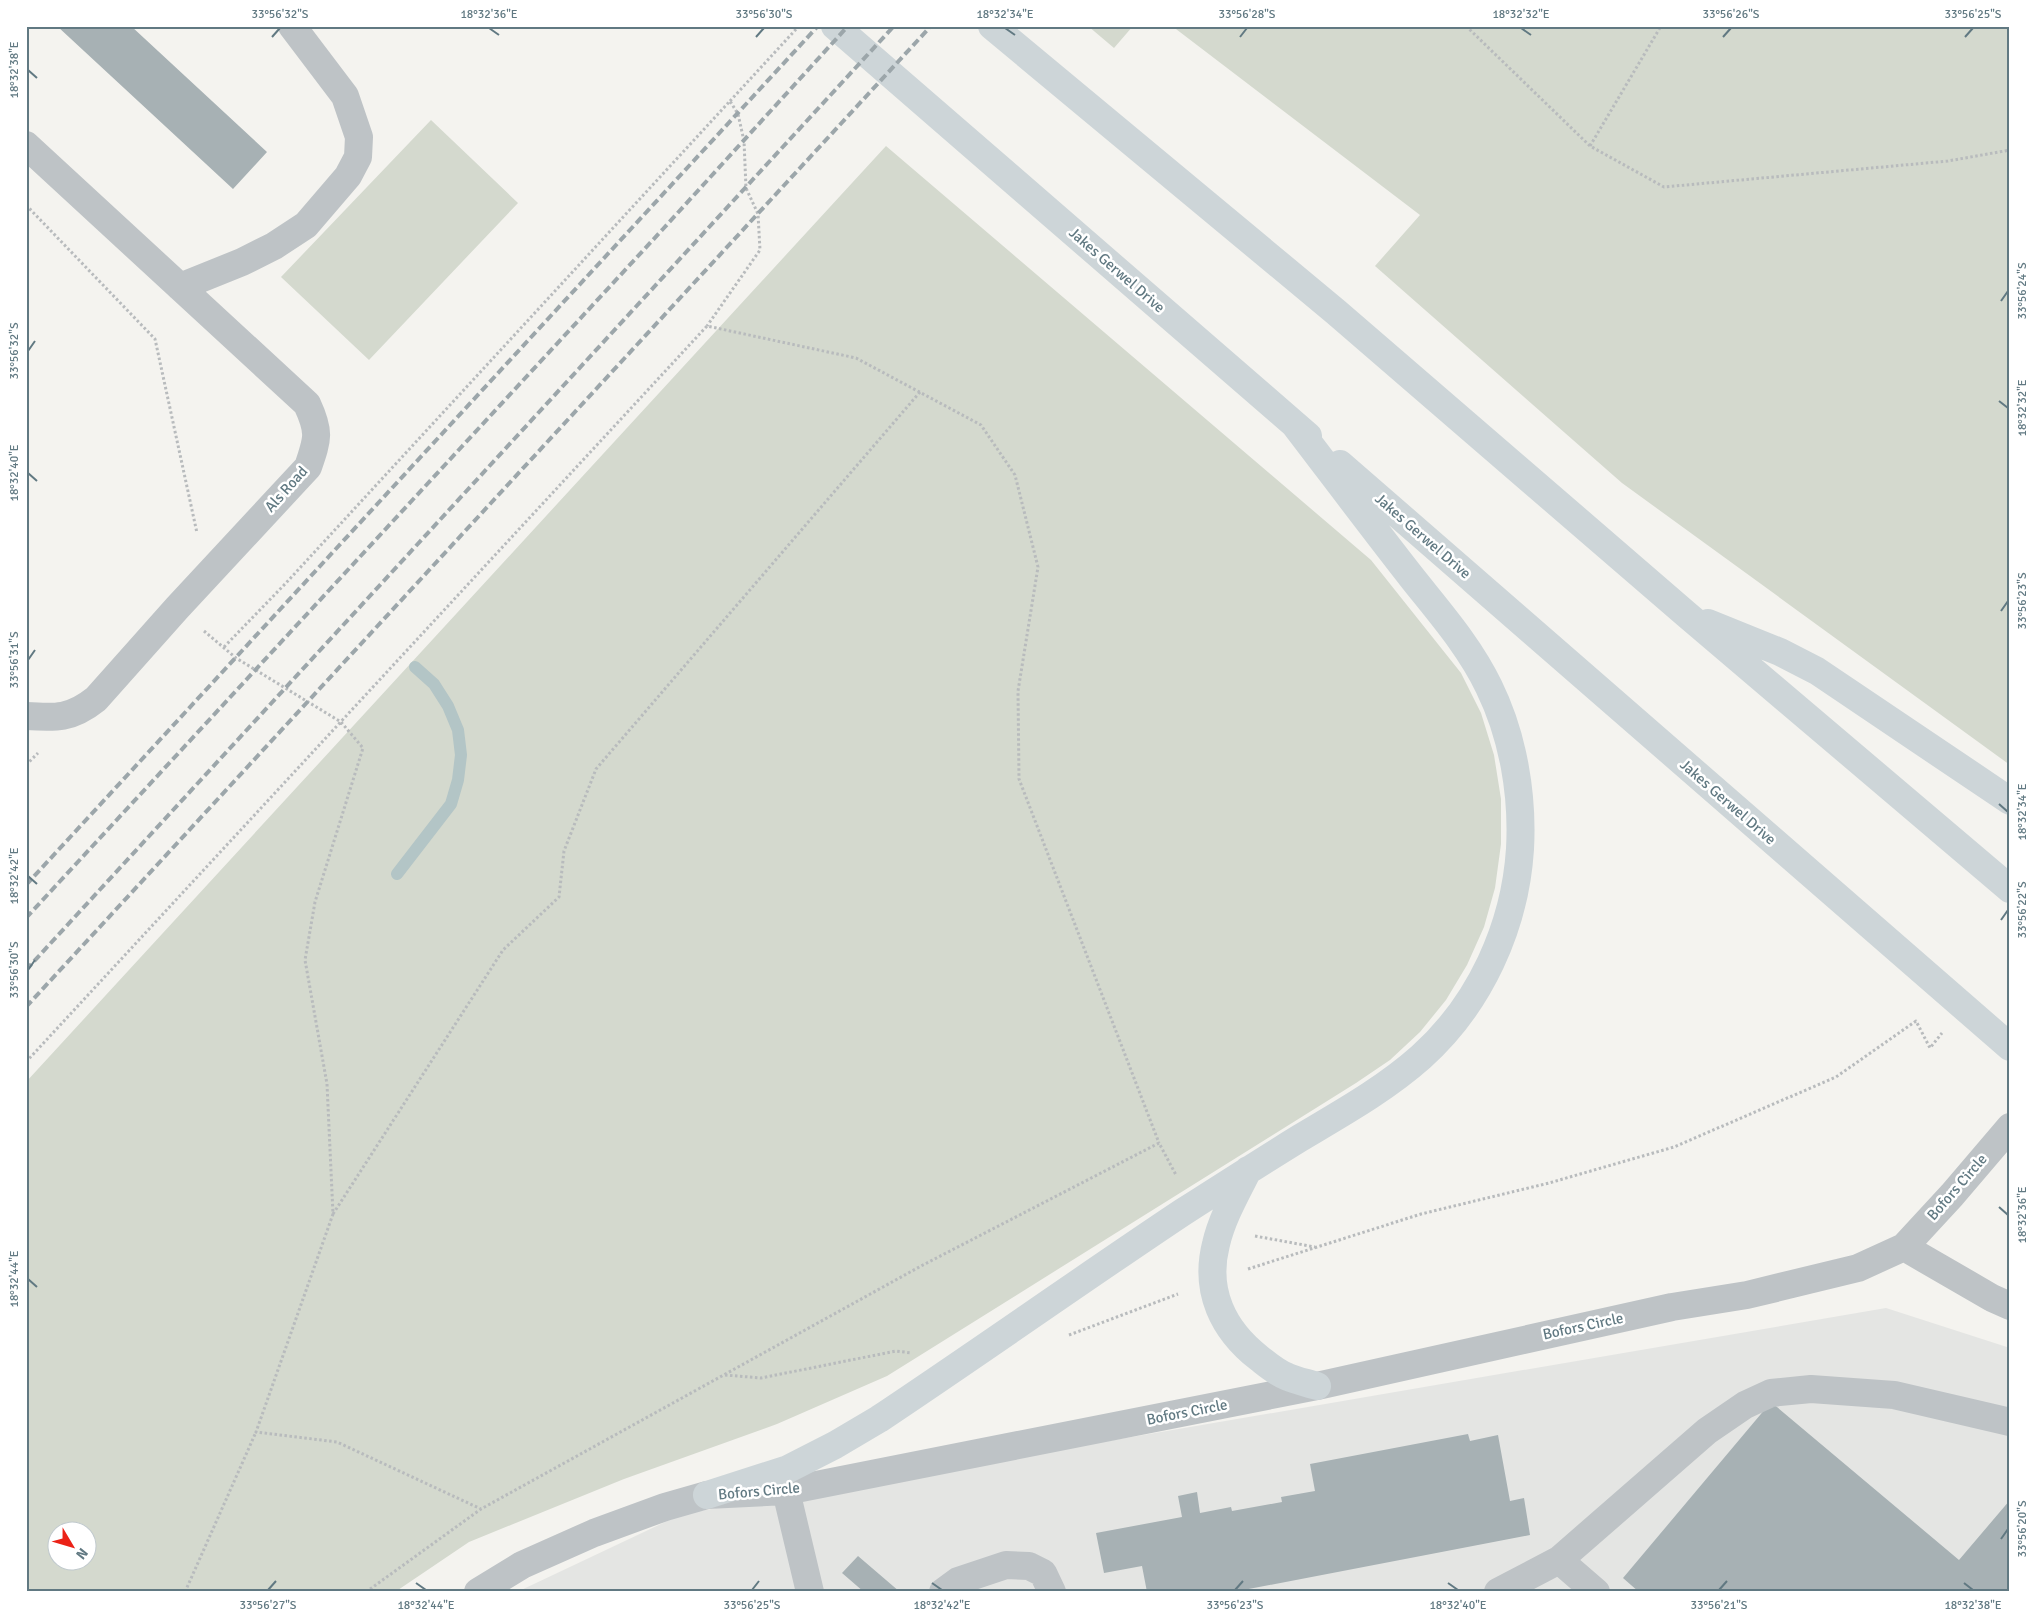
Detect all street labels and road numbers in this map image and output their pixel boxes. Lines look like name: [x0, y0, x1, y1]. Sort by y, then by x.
street label: Jakes Gerwel Drive: [1065, 224, 1169, 316]
street label: Als Road: [261, 462, 311, 516]
street label: Jakes Gerwel Drive: [1371, 490, 1475, 582]
street label: Jakes Gerwel Drive: [1676, 756, 1780, 848]
street label: Bofors Circle: [1923, 1150, 1991, 1224]
street label: Bofors Circle: [1541, 1309, 1625, 1343]
street label: Bofors Circle: [1145, 1395, 1229, 1429]
street label: Bofors Circle: [717, 1478, 801, 1504]

